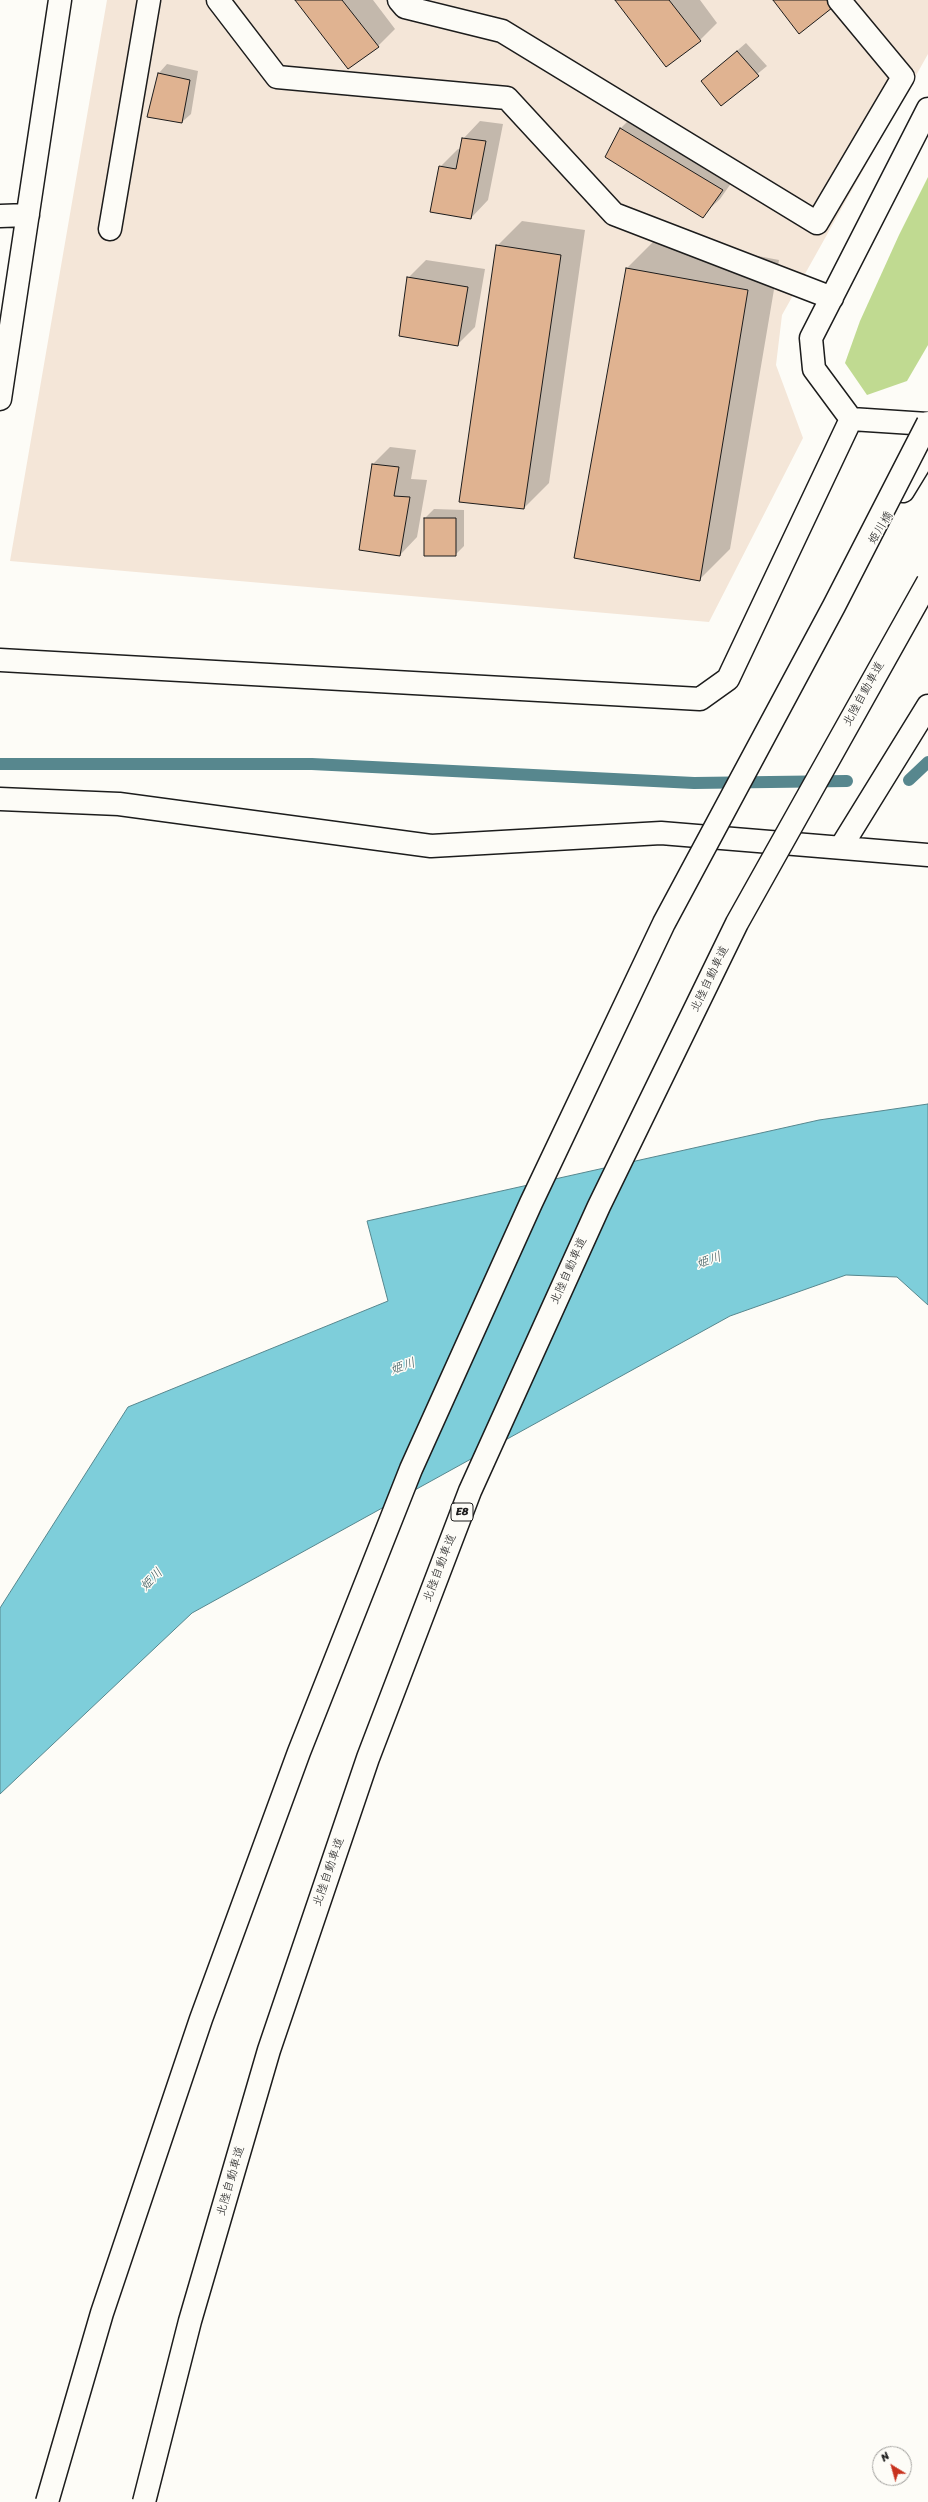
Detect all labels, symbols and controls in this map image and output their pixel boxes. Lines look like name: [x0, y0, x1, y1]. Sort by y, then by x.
street label: 姫川橋: [866, 509, 896, 547]
street label: 北陸自動車道: [840, 659, 888, 729]
street label: 北陸自動車道: [688, 943, 732, 1015]
street label: 北陸自動車道: [548, 1235, 590, 1307]
water label: 姫川: [694, 1249, 724, 1273]
water label: 姫川: [388, 1355, 418, 1379]
road number: E8: [451, 1503, 473, 1521]
street label: 北陸自動車道: [420, 1532, 460, 1604]
water label: 姫川: [137, 1565, 167, 1595]
street label: 北陸自動車道: [310, 1836, 348, 1908]
street label: 北陸自動車道: [214, 2144, 248, 2218]
north arrow: [872, 2446, 912, 2486]
text: N: [876, 2447, 894, 2467]

